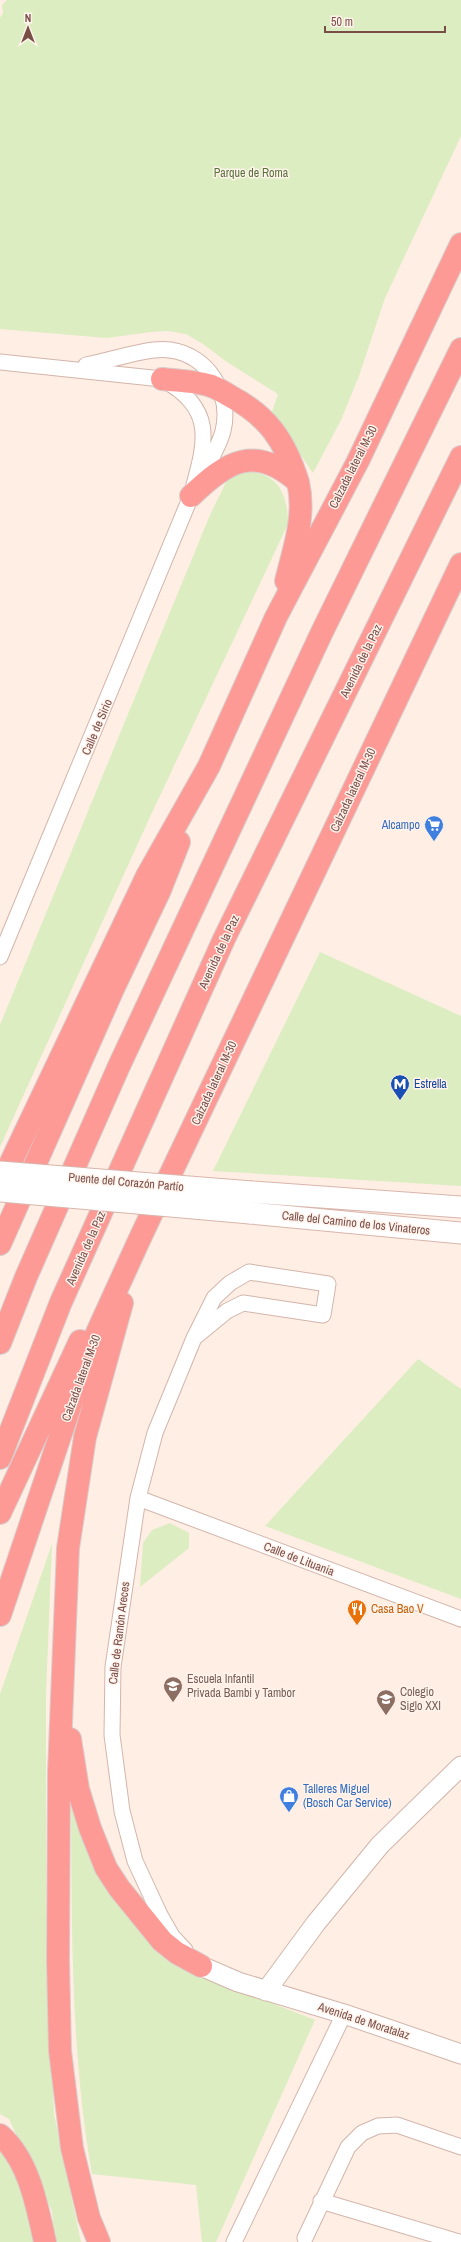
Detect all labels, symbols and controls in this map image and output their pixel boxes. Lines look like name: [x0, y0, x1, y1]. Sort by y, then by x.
north arrow: [8, 8, 48, 48]
scale bar: [325, 8, 445, 34]
text: N: [25, 11, 31, 25]
text: 50 m: [331, 14, 353, 30]
park label: Parque de Roma: [214, 165, 289, 181]
street label: Calzada lateral M-30: [325, 423, 381, 511]
street label: Avenida de la Paz: [336, 622, 386, 701]
street label: Calle de Sirio: [78, 696, 116, 758]
street label: Calzada lateral M-30: [327, 745, 379, 835]
supermarket icon: Alcampo: [423, 814, 445, 842]
place label: Alcampo: [381, 817, 420, 833]
street label: Avenida de la Paz: [194, 912, 243, 992]
street label: Calzada lateral M-30: [188, 1038, 240, 1128]
metro station icon: Estrella: [389, 1073, 411, 1101]
place label: Estrella: [414, 1076, 447, 1092]
street label: Puente del Corazón Partío: [68, 1169, 184, 1195]
street label: Calle del Camino de los Vinateros: [281, 1207, 431, 1239]
street label: Avenida de la Paz: [62, 1208, 110, 1289]
street label: Calzada lateral M-30: [58, 1333, 104, 1423]
street label: Calle de Lituania: [261, 1538, 337, 1580]
street label: Calle de Ramón Areces: [105, 1581, 133, 1685]
restaurant icon: Casa Bao V: [346, 1598, 368, 1626]
place label: Casa Bao V: [371, 1601, 424, 1617]
place label: Escuela Infantil Privada Bambi y Tambor: [187, 1671, 296, 1701]
school or university icon: Escuela Infantil Privada Bambi y Tambor: [162, 1675, 184, 1703]
place label: Colegio Siglo XXI: [400, 1684, 441, 1714]
school or university icon: Colegio Siglo XXI: [375, 1688, 397, 1716]
place label: Talleres Miguel (Bosch Car Service): [303, 1781, 392, 1811]
shop icon: Talleres Miguel (Bosch Car Service): [278, 1785, 300, 1813]
street label: Avenida de Moratalaz: [315, 1998, 412, 2043]

